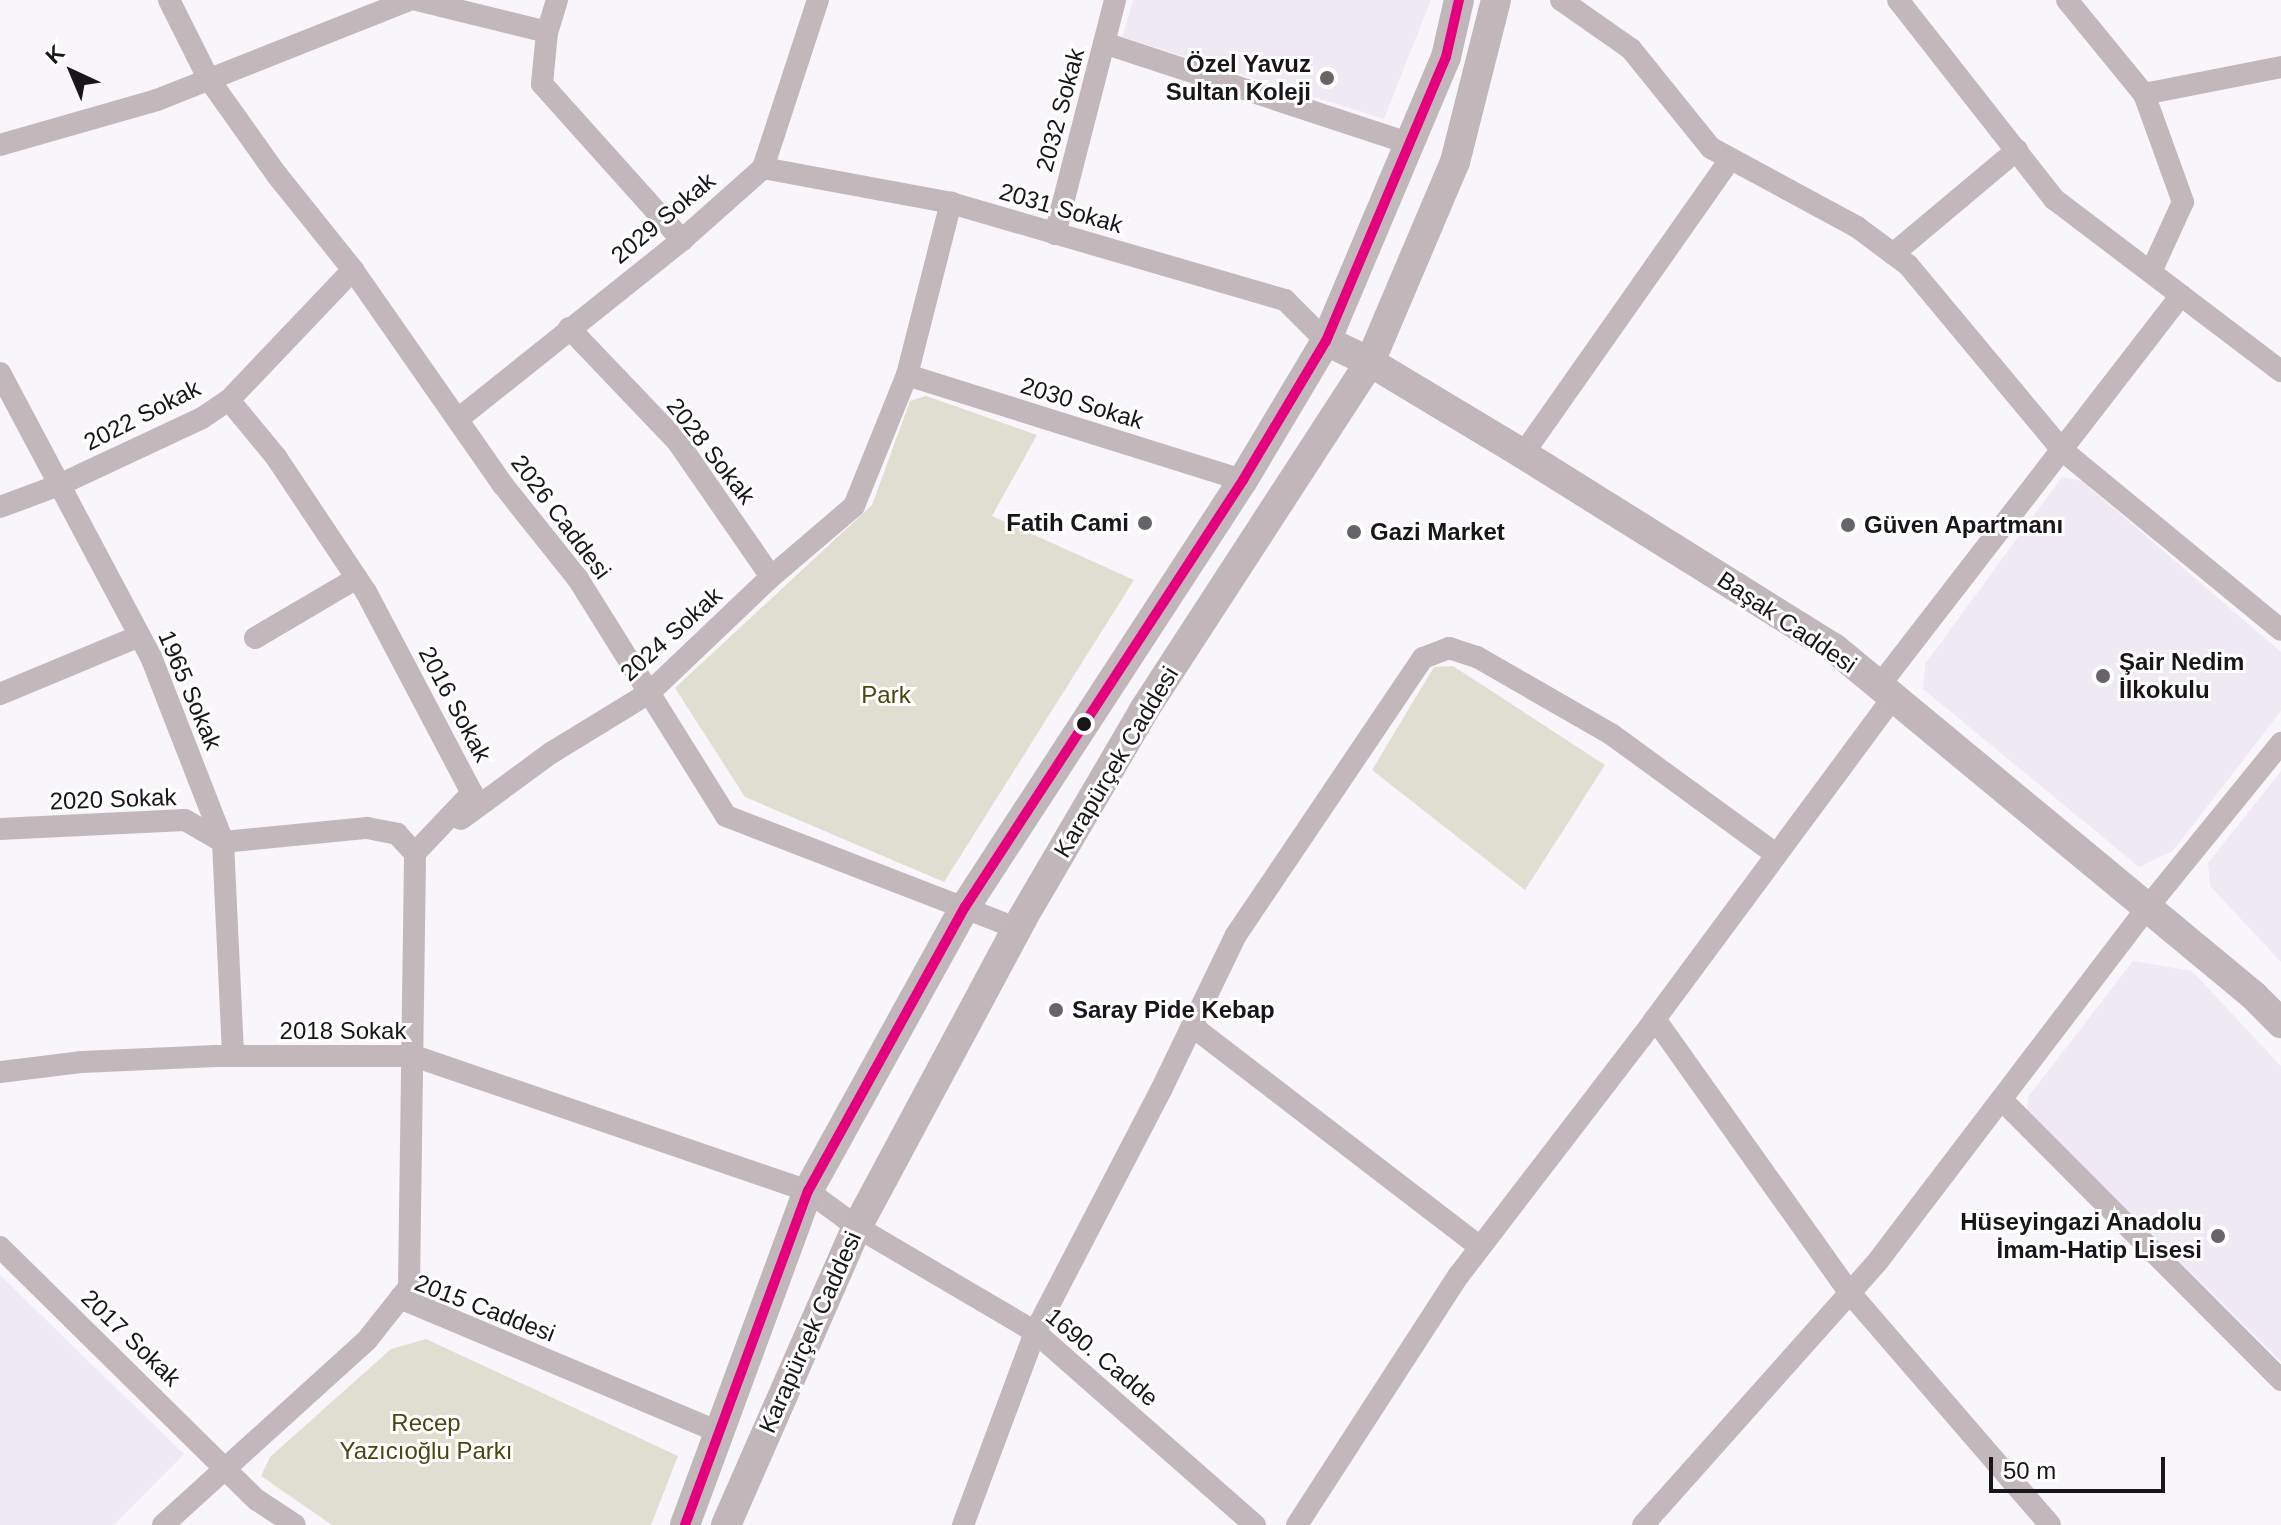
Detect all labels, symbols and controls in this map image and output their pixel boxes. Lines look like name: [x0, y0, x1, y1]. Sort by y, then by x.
north arrow: [32, 32, 112, 112]
text: K: [41, 40, 69, 69]
street label: 2032 Sokak: [1030, 45, 1090, 175]
place label: Özel Yavuz Sultan Koleji: [1166, 50, 1311, 106]
marker: Özel Yavuz Sultan Koleji: [1318, 69, 1336, 87]
street label: 2029 Sokak: [605, 166, 721, 270]
street label: 2031 Sokak: [996, 177, 1126, 239]
street label: 2030 Sokak: [1017, 371, 1147, 435]
street label: 2022 Sokak: [79, 373, 205, 457]
street label: 2028 Sokak: [661, 392, 761, 510]
street label: 2026 Caddesi: [505, 449, 617, 585]
place label: Fatih Cami: [1006, 509, 1129, 537]
place label: Güven Apartmanı: [1864, 511, 2064, 539]
marker: Fatih Cami: [1136, 514, 1154, 532]
marker: Güven Apartmanı: [1839, 516, 1857, 534]
place label: Gazi Market: [1370, 518, 1505, 546]
marker: Gazi Market: [1345, 523, 1363, 541]
street label: Başak Caddesi: [1712, 565, 1862, 679]
street label: 2024 Sokak: [614, 581, 728, 687]
street label: 1965 Sokak: [152, 626, 228, 754]
street label: 2016 Sokak: [413, 641, 497, 767]
place label: Şair Nedim İlkokulu: [2119, 648, 2244, 704]
street label: Karapürçek Caddesi: [1048, 661, 1184, 863]
marker: Şair Nedim İlkokulu: [2094, 667, 2112, 685]
park label: Park: [861, 681, 911, 709]
unlabelled marker: [1076, 716, 1092, 732]
street label: 2020 Sokak: [49, 782, 177, 816]
place label: Saray Pide Kebap: [1072, 996, 1275, 1024]
marker: Saray Pide Kebap: [1047, 1001, 1065, 1019]
street label: 2018 Sokak: [280, 1017, 406, 1045]
place label: Hüseyingazi Anadolu İmam-Hatip Lisesi: [1959, 1208, 2202, 1264]
street label: Karapürçek Caddesi: [753, 1227, 867, 1437]
marker: Hüseyingazi Anadolu İmam-Hatip Lisesi: [2209, 1227, 2227, 1245]
street label: 2015 Caddesi: [411, 1268, 559, 1348]
street label: 2017 Sokak: [75, 1284, 187, 1392]
street label: 1690. Cadde: [1040, 1302, 1164, 1412]
park label: Recep Yazıcıoğlu Parkı: [340, 1409, 512, 1465]
scale bar: [1993, 1441, 2169, 1491]
text: 50 m: [2003, 1457, 2056, 1484]

